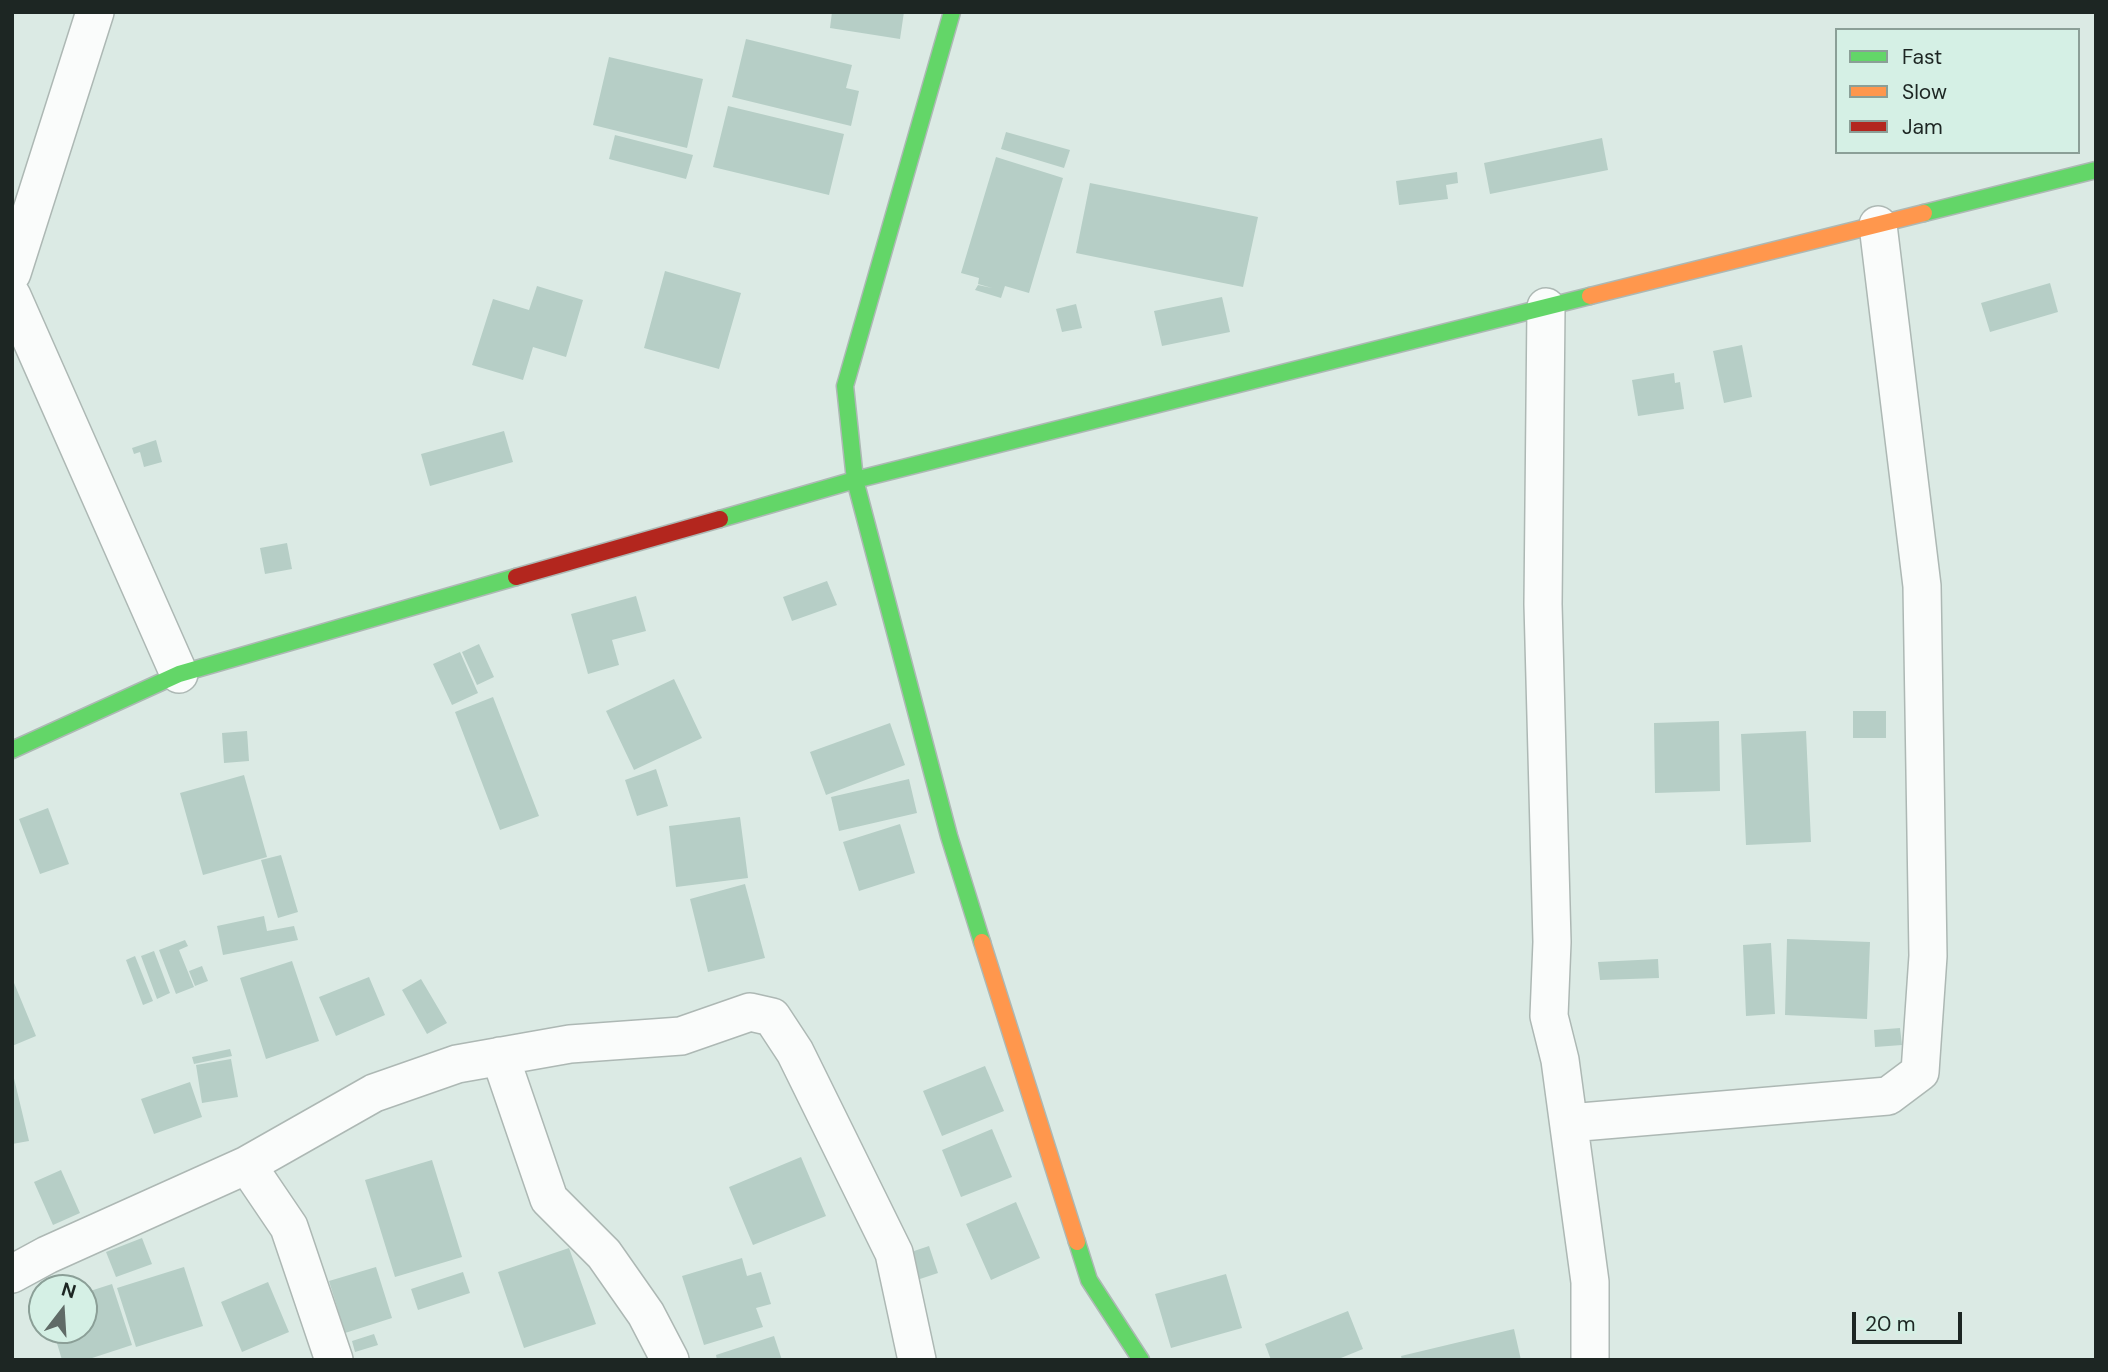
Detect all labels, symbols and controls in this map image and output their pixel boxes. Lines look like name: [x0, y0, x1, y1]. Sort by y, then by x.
legend: [1835, 28, 2080, 154]
text: Fast: [1902, 43, 1942, 71]
text: Slow: [1902, 78, 1947, 106]
text: Jam: [1902, 113, 1943, 141]
north arrow: [28, 1274, 98, 1344]
text: N: [58, 1276, 79, 1304]
scale bar: [1856, 1298, 1966, 1342]
text: 20 m: [1865, 1310, 1916, 1338]

